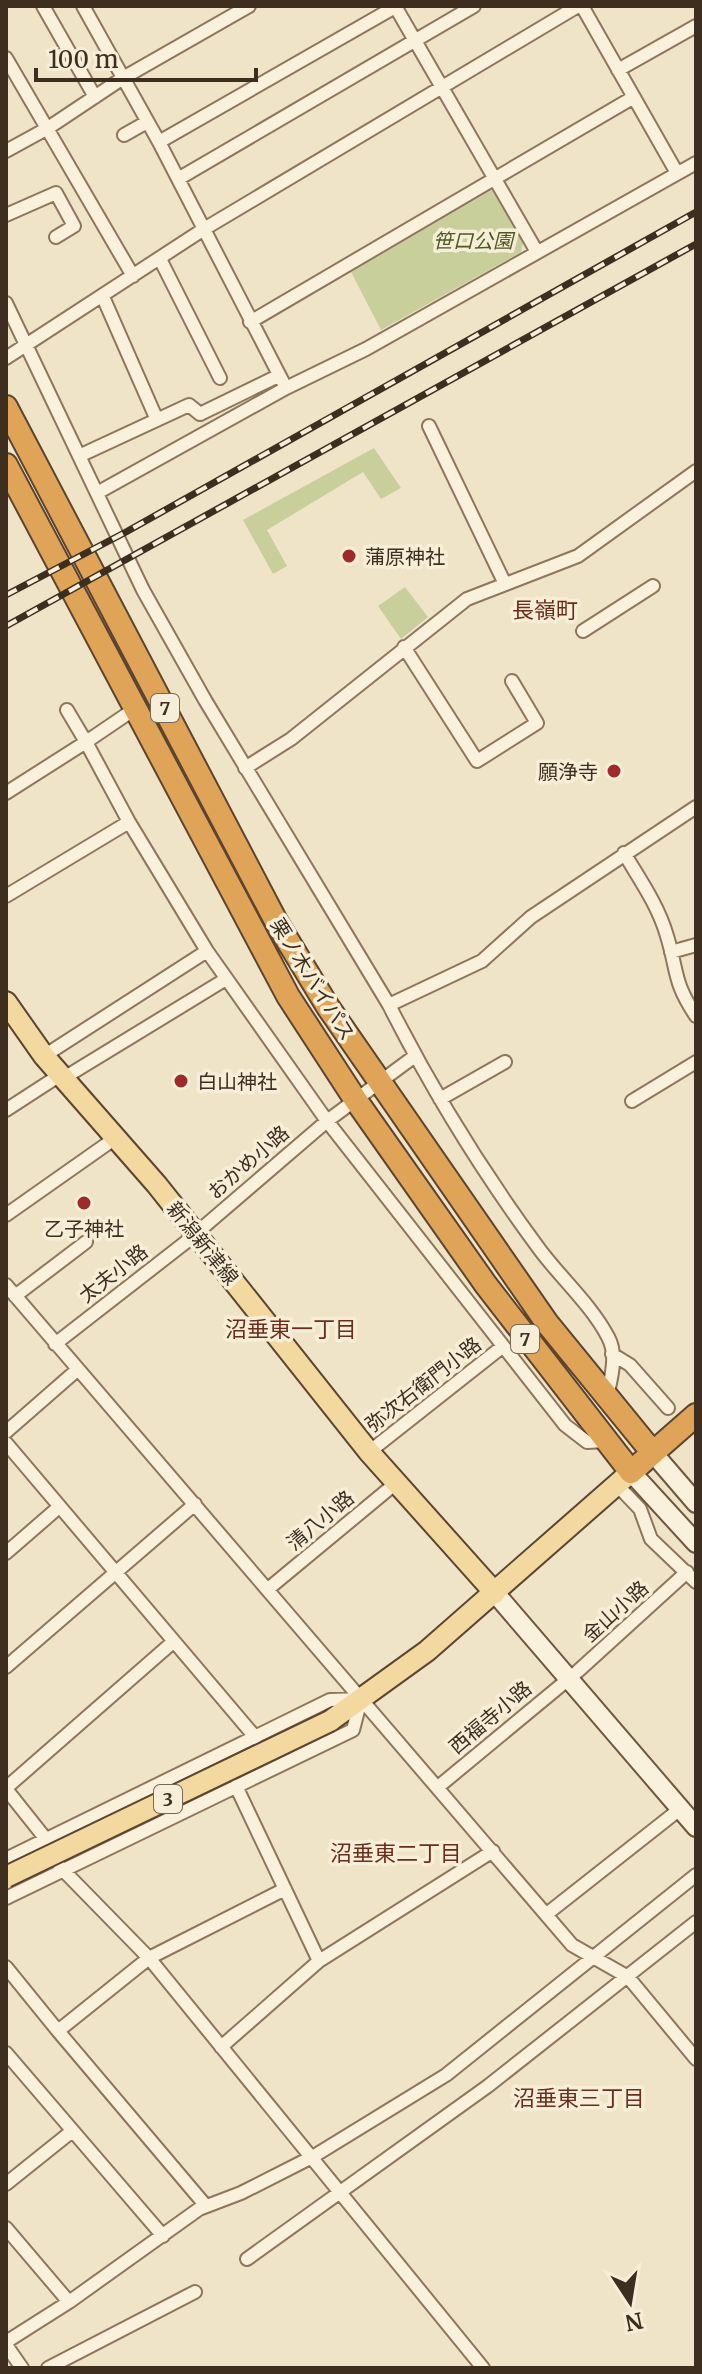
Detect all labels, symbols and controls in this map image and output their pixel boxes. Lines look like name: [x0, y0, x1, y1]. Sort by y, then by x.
scale bar: [36, 32, 256, 82]
text: 100 m: [48, 44, 119, 75]
park label: 笹口公園: [433, 228, 516, 253]
place label: 蒲原神社: [365, 544, 445, 569]
marker: 蒲原神社: [340, 547, 358, 565]
district label: 長嶺町: [512, 596, 578, 624]
road number: 7: [151, 694, 179, 722]
place label: 願浄寺: [538, 759, 598, 784]
marker: 願浄寺: [605, 762, 623, 780]
street label: 栗ノ木バイパス: [265, 913, 361, 1045]
place label: 白山神社: [197, 1069, 277, 1094]
marker: 白山神社: [172, 1072, 190, 1090]
street label: おかめ小路: [202, 1120, 294, 1204]
marker: 乙子神社: [75, 1194, 93, 1212]
street label: 新潟新津線: [162, 1196, 244, 1290]
place label: 乙子神社: [44, 1216, 124, 1241]
street label: 太夫小路: [74, 1239, 152, 1307]
district label: 沼垂東一丁目: [225, 1315, 357, 1343]
road number: 7: [511, 1325, 539, 1353]
street label: 弥次右衛門小路: [360, 1331, 486, 1437]
street label: 清八小路: [281, 1485, 359, 1555]
street label: 金山小路: [577, 1575, 653, 1647]
street label: 西福寺小路: [444, 1675, 536, 1759]
road number: 3: [154, 1785, 182, 1813]
district label: 沼垂東二丁目: [330, 1839, 462, 1867]
district label: 沼垂東三丁目: [513, 2084, 645, 2112]
north arrow: [590, 2262, 670, 2342]
text: N: [622, 2306, 646, 2337]

